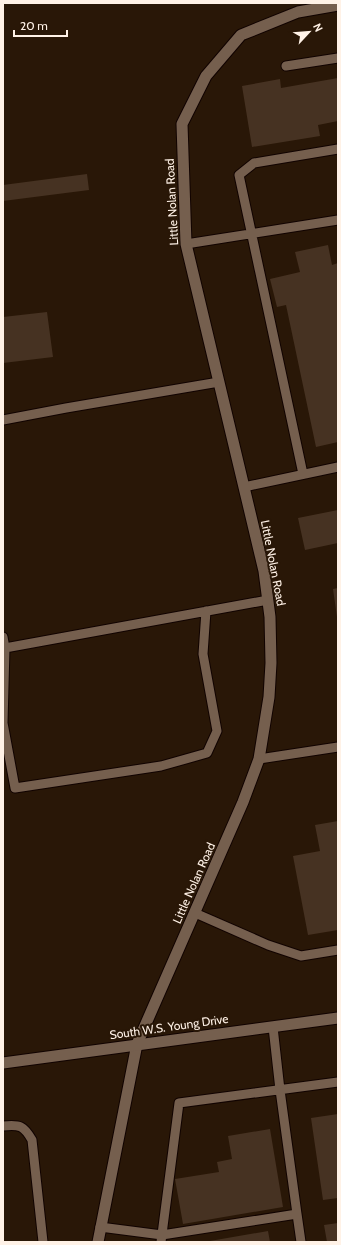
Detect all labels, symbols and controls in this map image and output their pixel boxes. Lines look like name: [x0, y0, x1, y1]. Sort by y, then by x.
scale bar: [14, 12, 67, 38]
north arrow: [289, 12, 329, 52]
text: 20 m: [20, 18, 48, 33]
text: N: [310, 21, 326, 34]
street label: Little Nolan Road: [162, 158, 181, 246]
street label: Little Nolan Road: [258, 519, 289, 607]
street label: Little Nolan Road: [169, 840, 218, 926]
street label: South W.S. Young Drive: [109, 1011, 229, 1042]

